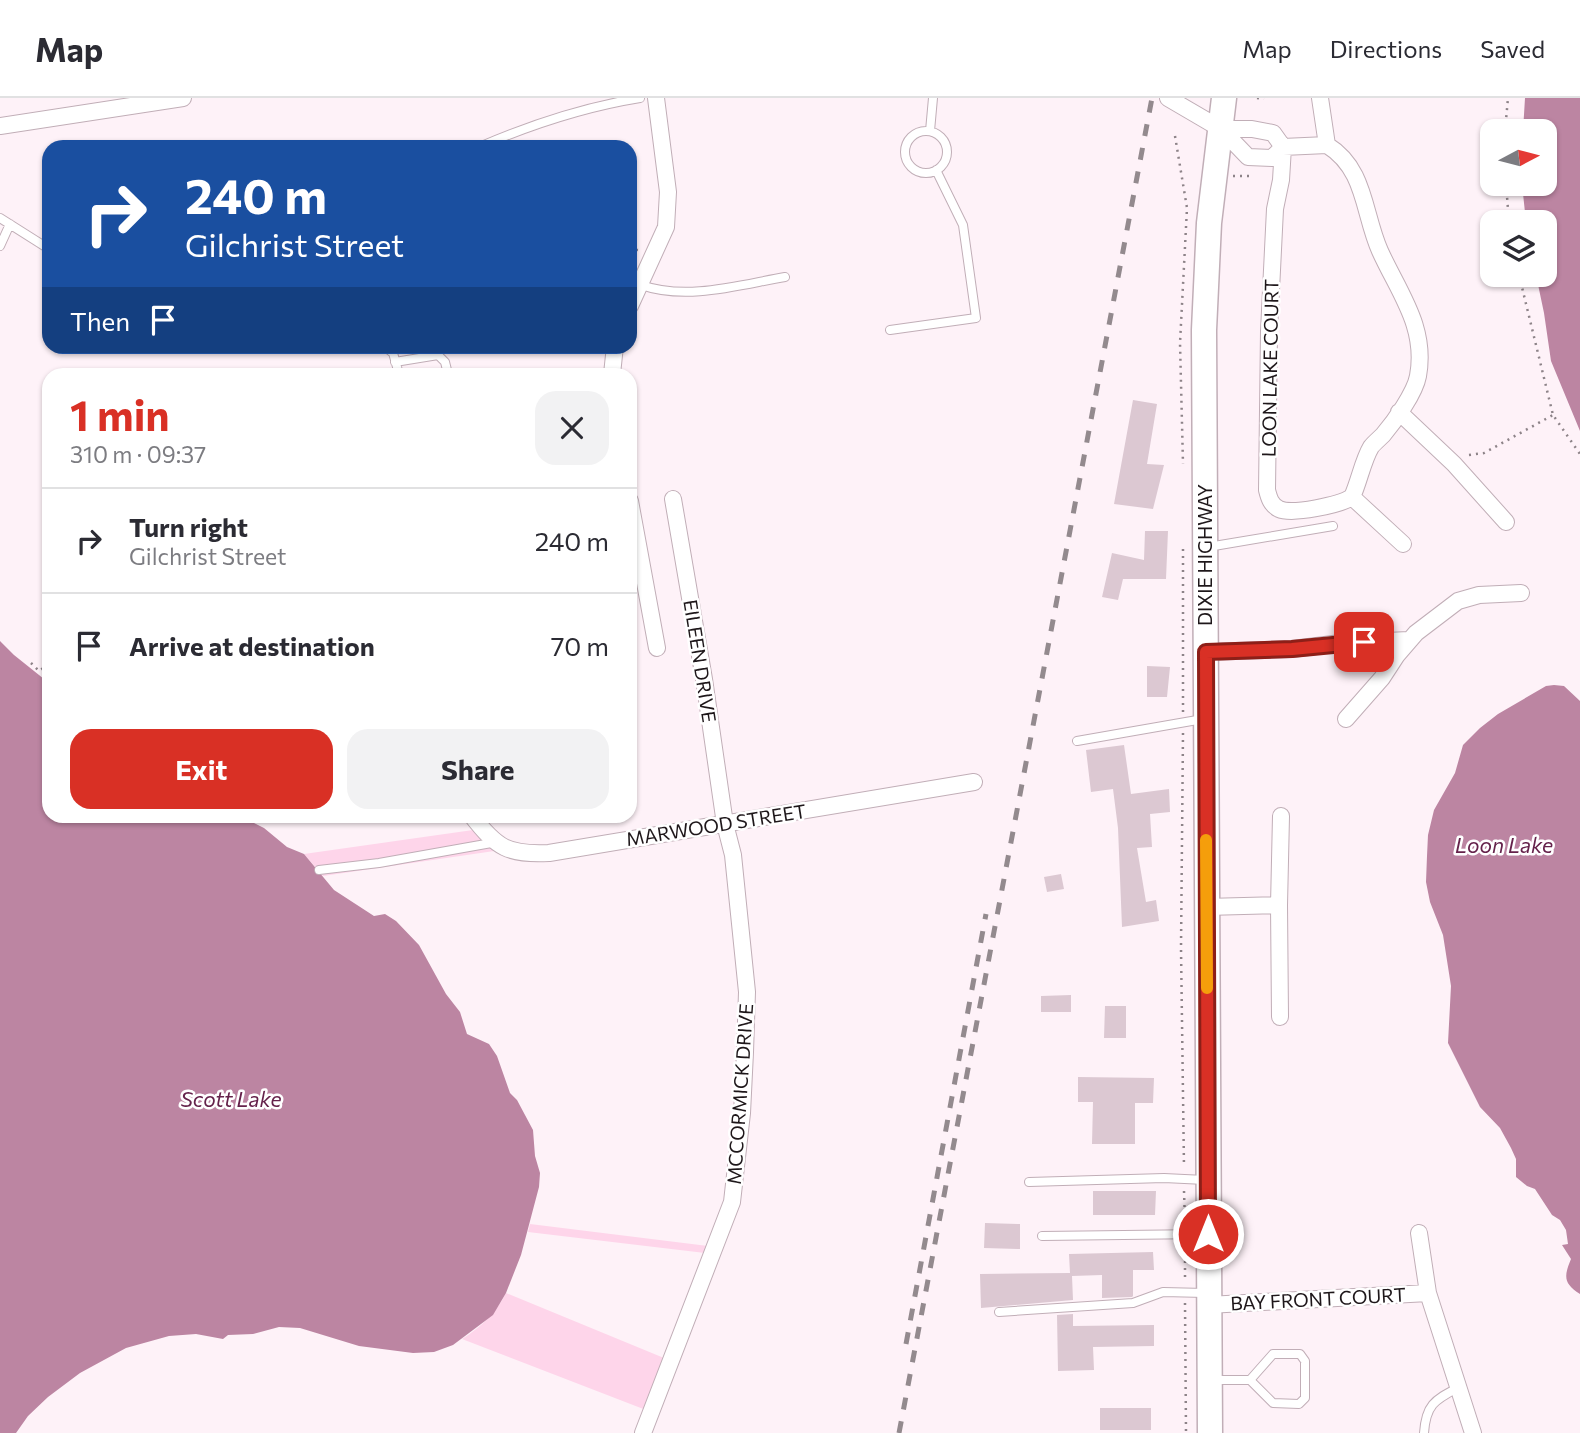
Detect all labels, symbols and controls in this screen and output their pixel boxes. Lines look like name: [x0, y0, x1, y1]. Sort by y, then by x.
text: Map: [35, 28, 103, 69]
text: Map: [1242, 34, 1292, 63]
text: Directions: [1330, 34, 1442, 63]
text: Saved: [1480, 34, 1545, 63]
north arrow: [1480, 119, 1558, 196]
map controls: [1480, 119, 1557, 287]
text: 240 m: [185, 164, 327, 224]
icon: right: [70, 168, 161, 259]
button: layers: [1480, 210, 1557, 287]
text: Gilchrist Street: [185, 224, 404, 264]
street label: LOON LAKE COURT: [1256, 279, 1283, 457]
icon: arrive: [144, 301, 182, 339]
text: Then: [70, 305, 130, 336]
text: 1 min: [70, 388, 170, 440]
button: close: [535, 391, 609, 465]
text: 310 m · 09:37: [70, 440, 206, 468]
street label: DIXIE HIGHWAY: [1193, 484, 1216, 626]
text: Turn right: [129, 511, 248, 542]
icon: right: [70, 522, 108, 560]
text: 240 m: [535, 525, 609, 556]
text: Gilchrist Street: [129, 542, 287, 570]
street label: EILEEN DRIVE: [679, 598, 722, 724]
pin: [1334, 612, 1394, 672]
icon: arrive: [1345, 623, 1383, 661]
icon: arrive: [70, 627, 108, 665]
text: Arrive at destination: [129, 630, 375, 661]
text: 70 m: [551, 630, 609, 661]
button: Exit: [70, 729, 333, 809]
button: Share: [347, 729, 609, 809]
street label: MARWOOD STREET: [624, 799, 808, 850]
water label: Loon Lake: [1455, 832, 1553, 857]
street label: MCCORMICK DRIVE: [722, 1003, 757, 1185]
water label: Scott Lake: [180, 1086, 282, 1111]
position arrow: [1171, 1197, 1245, 1271]
street label: BAY FRONT COURT: [1230, 1282, 1406, 1315]

